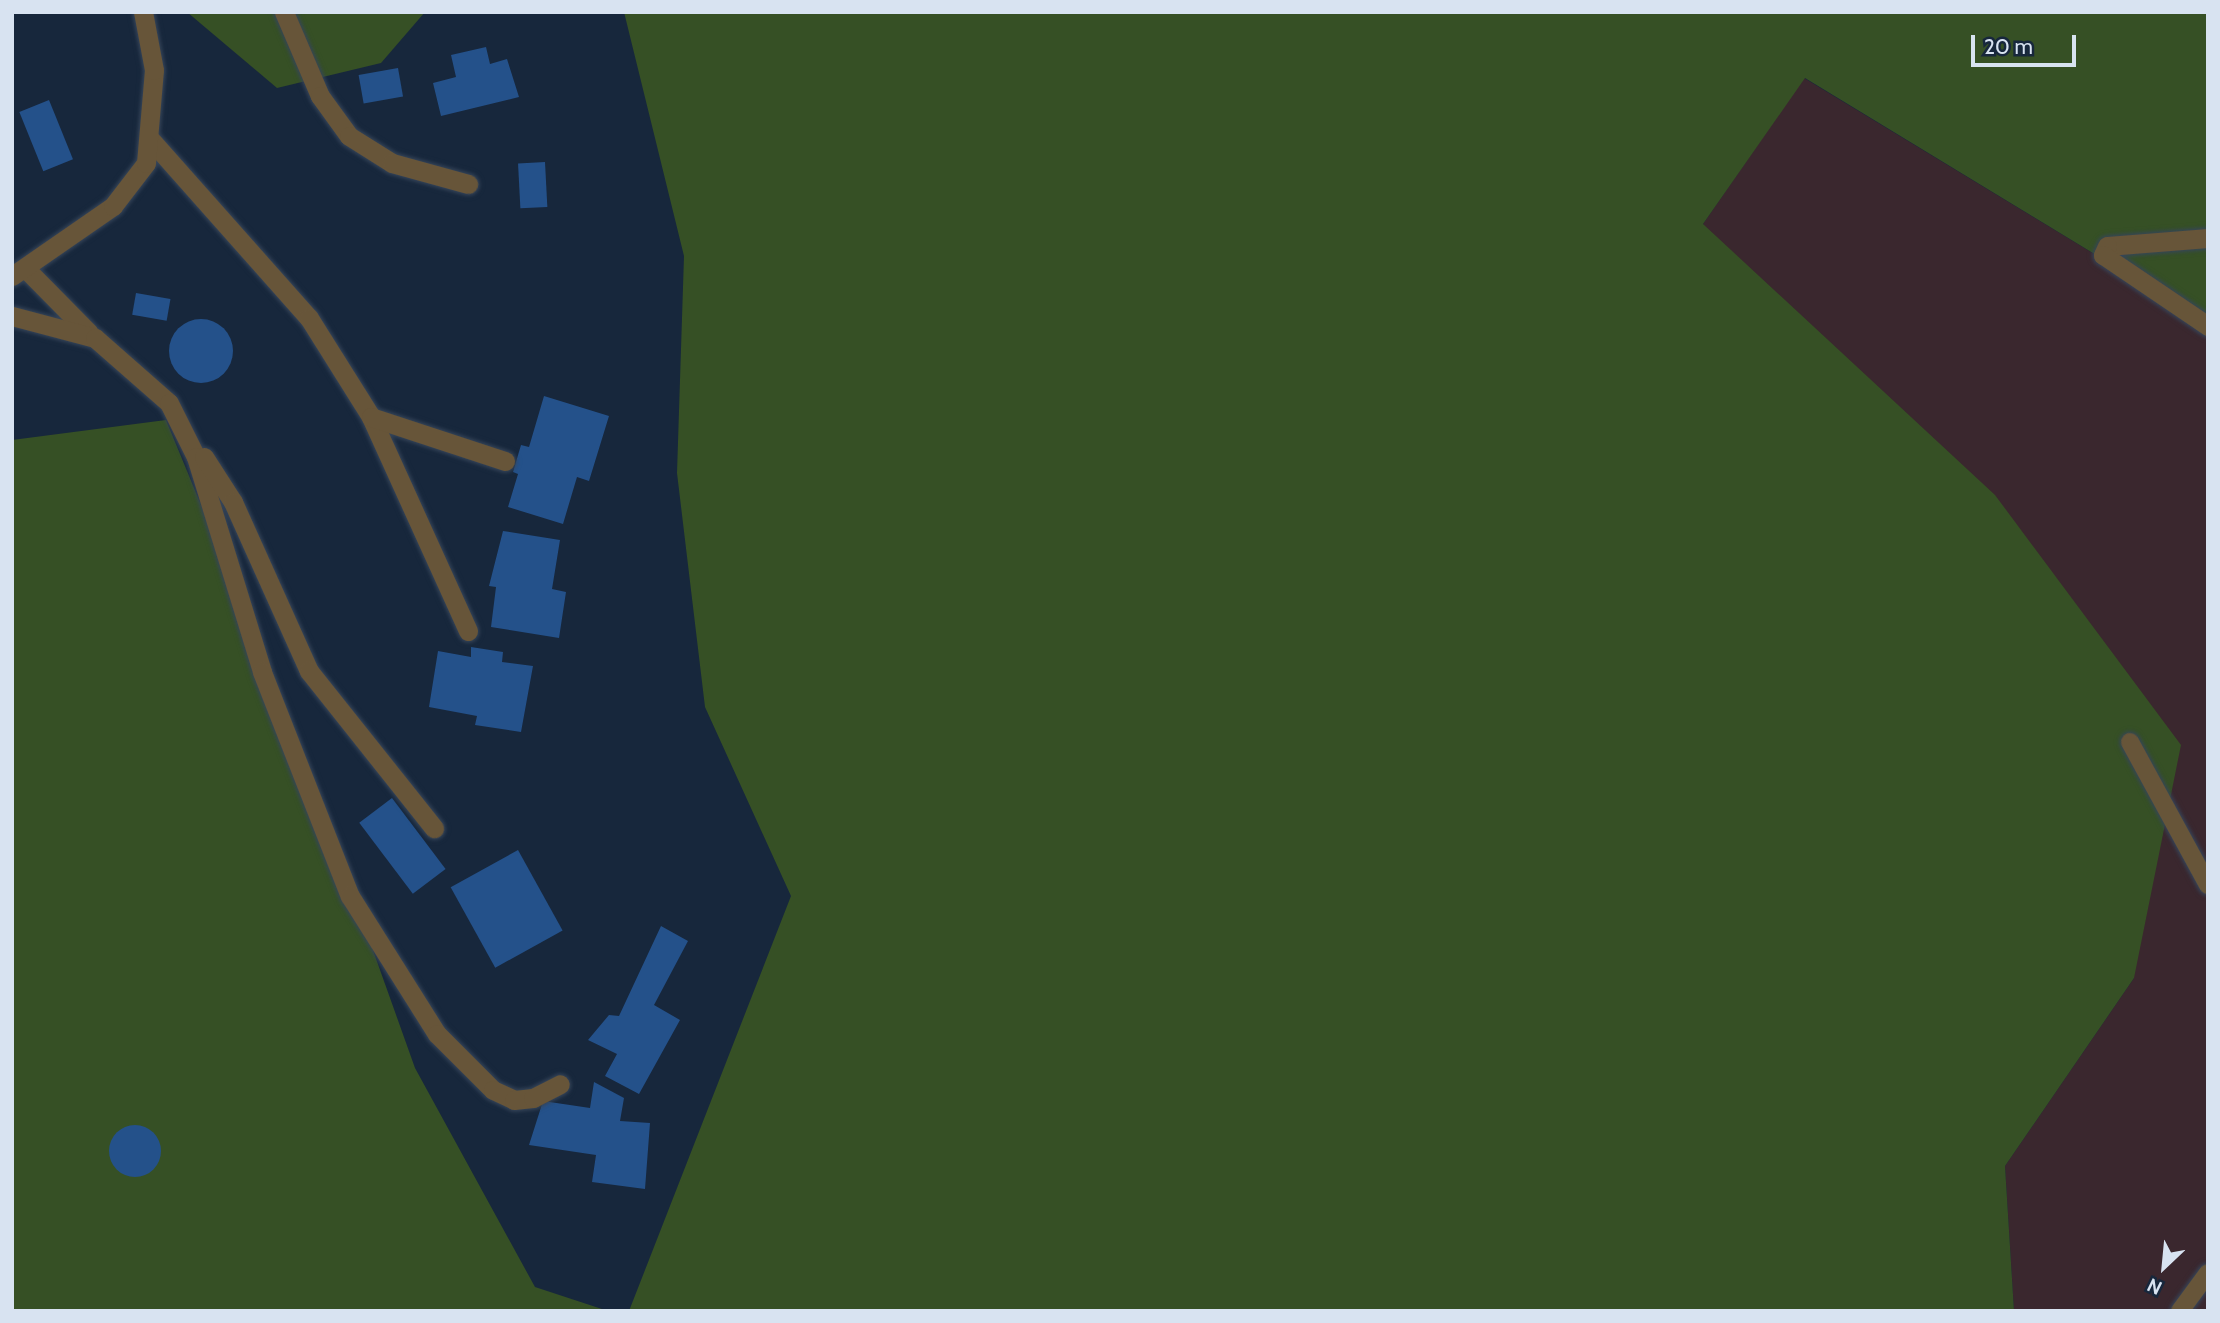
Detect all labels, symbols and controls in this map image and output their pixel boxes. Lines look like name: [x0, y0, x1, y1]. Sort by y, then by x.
scale bar: [1975, 21, 2080, 65]
text: 20 m: [1984, 34, 2033, 59]
north arrow: [2129, 1232, 2199, 1302]
text: N: [2143, 1273, 2166, 1300]

